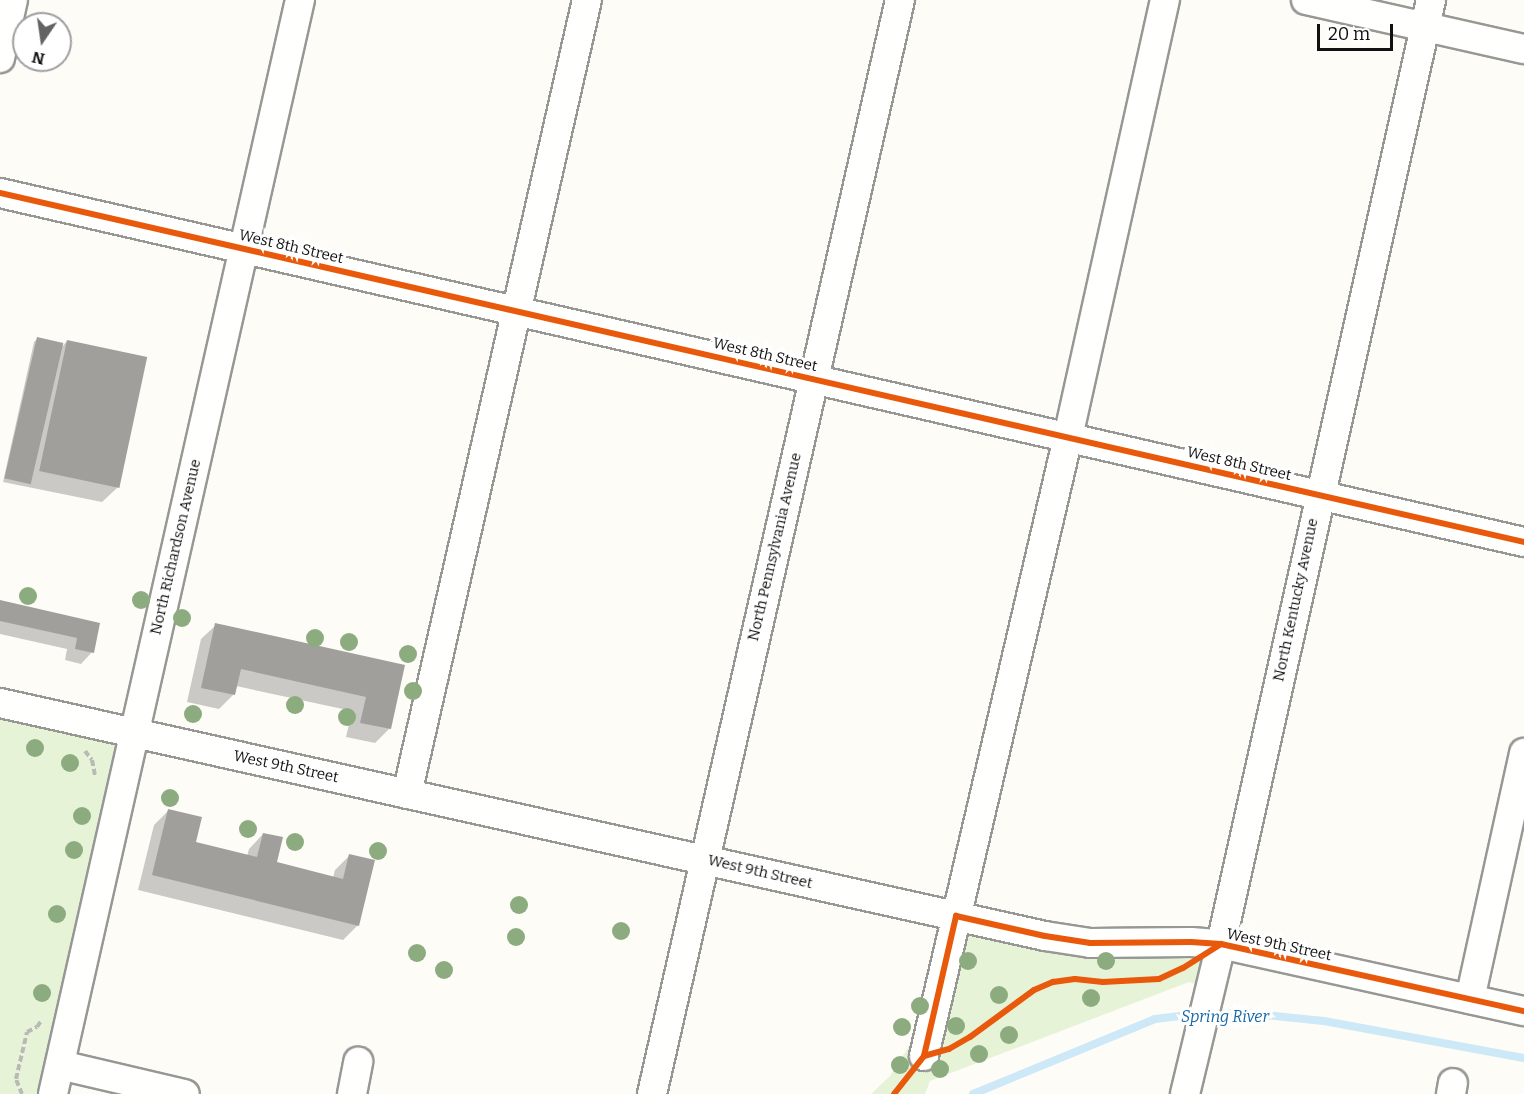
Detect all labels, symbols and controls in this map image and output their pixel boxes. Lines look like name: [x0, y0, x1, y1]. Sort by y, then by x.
north arrow: [12, 12, 72, 72]
scale bar: [1320, 12, 1396, 50]
text: 20 m: [1328, 23, 1370, 45]
text: N: [30, 47, 46, 69]
street label: West 8th Street: [237, 226, 345, 268]
street label: West 8th Street: [711, 334, 819, 376]
street label: West 8th Street: [1185, 443, 1293, 485]
street label: North Pennsylvania Avenue: [745, 451, 805, 643]
street label: North Richardson Avenue: [147, 457, 205, 637]
street label: North Kentucky Avenue: [1270, 517, 1322, 683]
street label: West 9th Street: [232, 747, 340, 787]
street label: West 9th Street: [706, 851, 814, 893]
street label: West 9th Street: [1225, 925, 1333, 965]
water label: Spring River: [1181, 1007, 1269, 1027]

